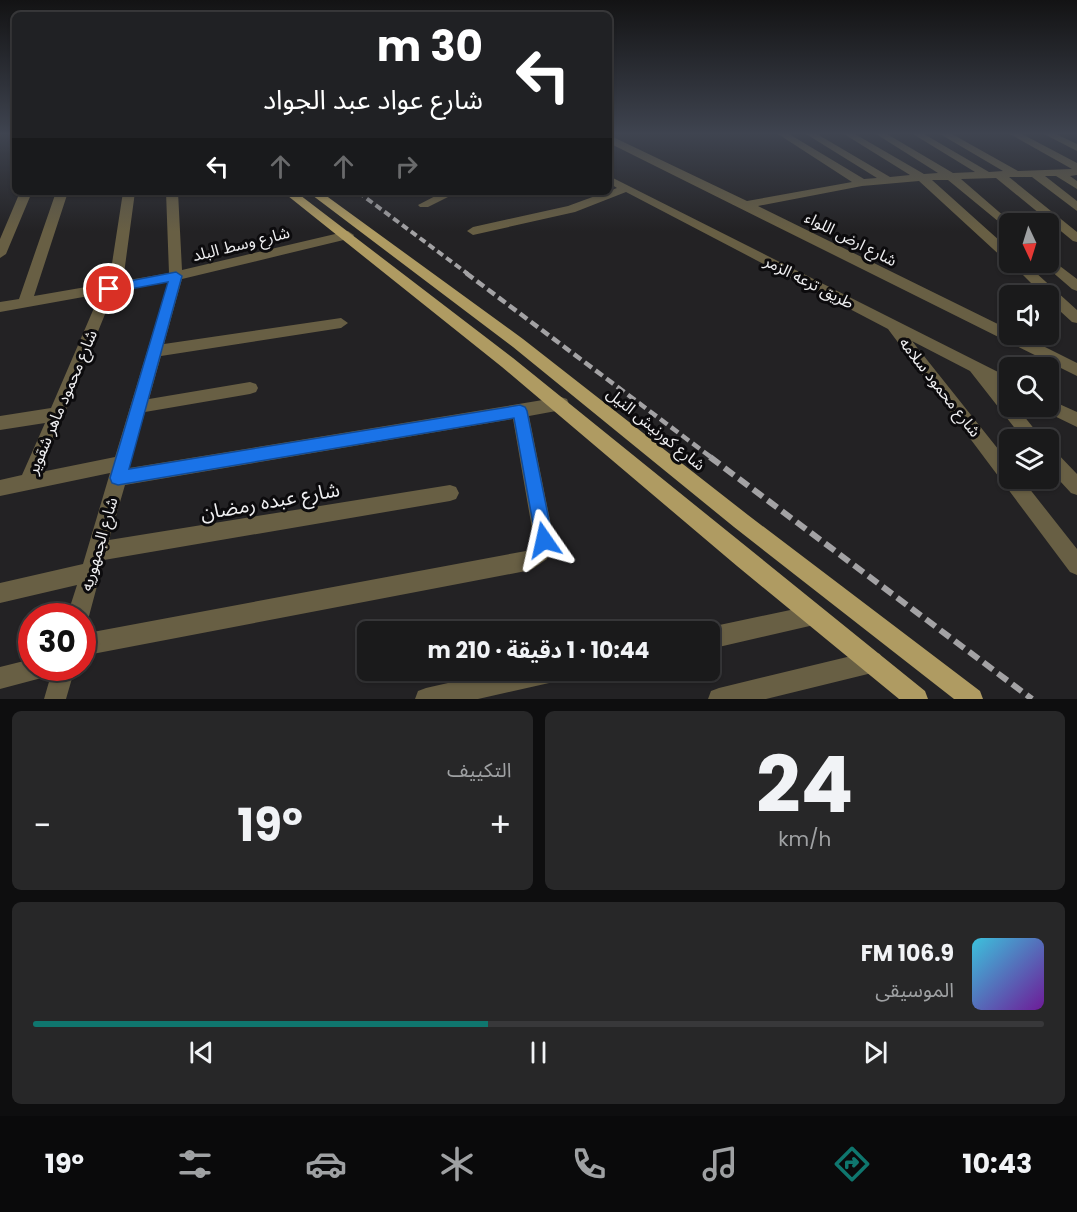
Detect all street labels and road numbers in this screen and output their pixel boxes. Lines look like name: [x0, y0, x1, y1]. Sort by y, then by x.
street label: شارع ارض اللواء: [801, 206, 901, 273]
street label: شارع وسط البلد: [190, 221, 292, 268]
street label: طريق ترعه الزمر: [759, 249, 858, 315]
street label: شارع محمود ماهر شقوير: [21, 326, 104, 479]
street label: شارع محمود سلامه: [893, 332, 986, 442]
street label: شارع كورنيش النيل: [601, 382, 710, 477]
street label: شارع عبده رمضان: [198, 475, 342, 528]
street label: شارع الجمهوريه: [75, 494, 124, 594]

